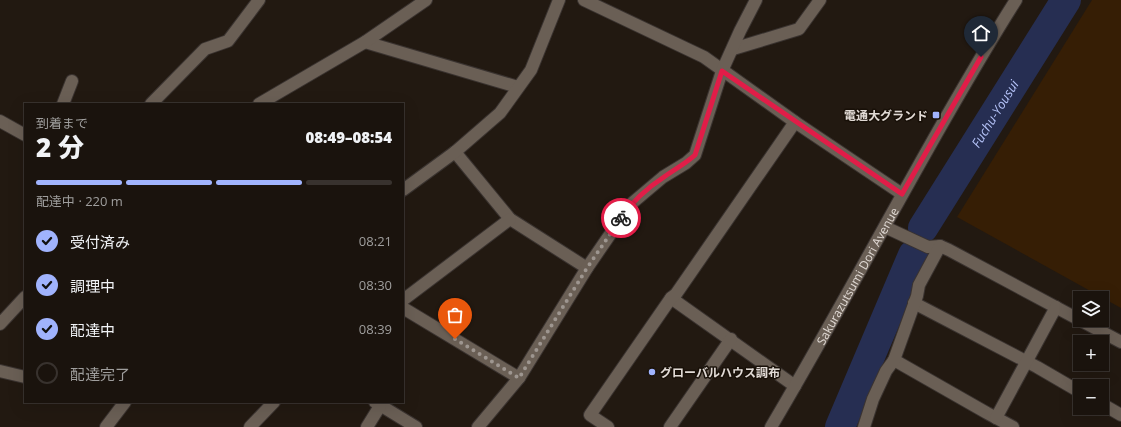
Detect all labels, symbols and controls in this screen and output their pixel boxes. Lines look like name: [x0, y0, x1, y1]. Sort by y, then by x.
pin: [964, 16, 998, 57]
icon: home: [970, 22, 992, 44]
water label: Fuchu-Yousui: [967, 76, 1023, 151]
place label: 電通大グランド: [844, 107, 928, 124]
marker: 電通大グランド: [931, 110, 941, 120]
text: 到着まで: [36, 114, 88, 132]
text: 08:49–08:54: [306, 127, 392, 147]
text: 2 分: [36, 129, 84, 165]
text: 配達中 · 220 m: [36, 192, 123, 210]
courier: [601, 198, 641, 238]
street label: Sakurazutsumi Dori Avenue: [812, 204, 902, 348]
icon: bike: [610, 207, 632, 229]
icon: check: [36, 230, 58, 252]
text: 受付済み: [70, 232, 130, 252]
text: 08:21: [359, 232, 392, 250]
icon: check: [36, 274, 58, 296]
text: 調理中: [70, 276, 115, 296]
text: 08:30: [359, 276, 392, 294]
map controls: [1073, 291, 1109, 415]
button: layers: [1073, 291, 1109, 327]
pin: [438, 298, 472, 339]
icon: bag: [444, 304, 466, 326]
icon: check: [36, 318, 58, 340]
text: 配達中: [70, 320, 115, 340]
text: 08:39: [359, 320, 392, 338]
button: +: [1073, 335, 1109, 371]
text: 配達完了: [70, 364, 130, 384]
place label: グローバルハウス調布: [660, 364, 780, 381]
marker: グローバルハウス調布: [647, 367, 657, 377]
button: −: [1073, 379, 1109, 415]

